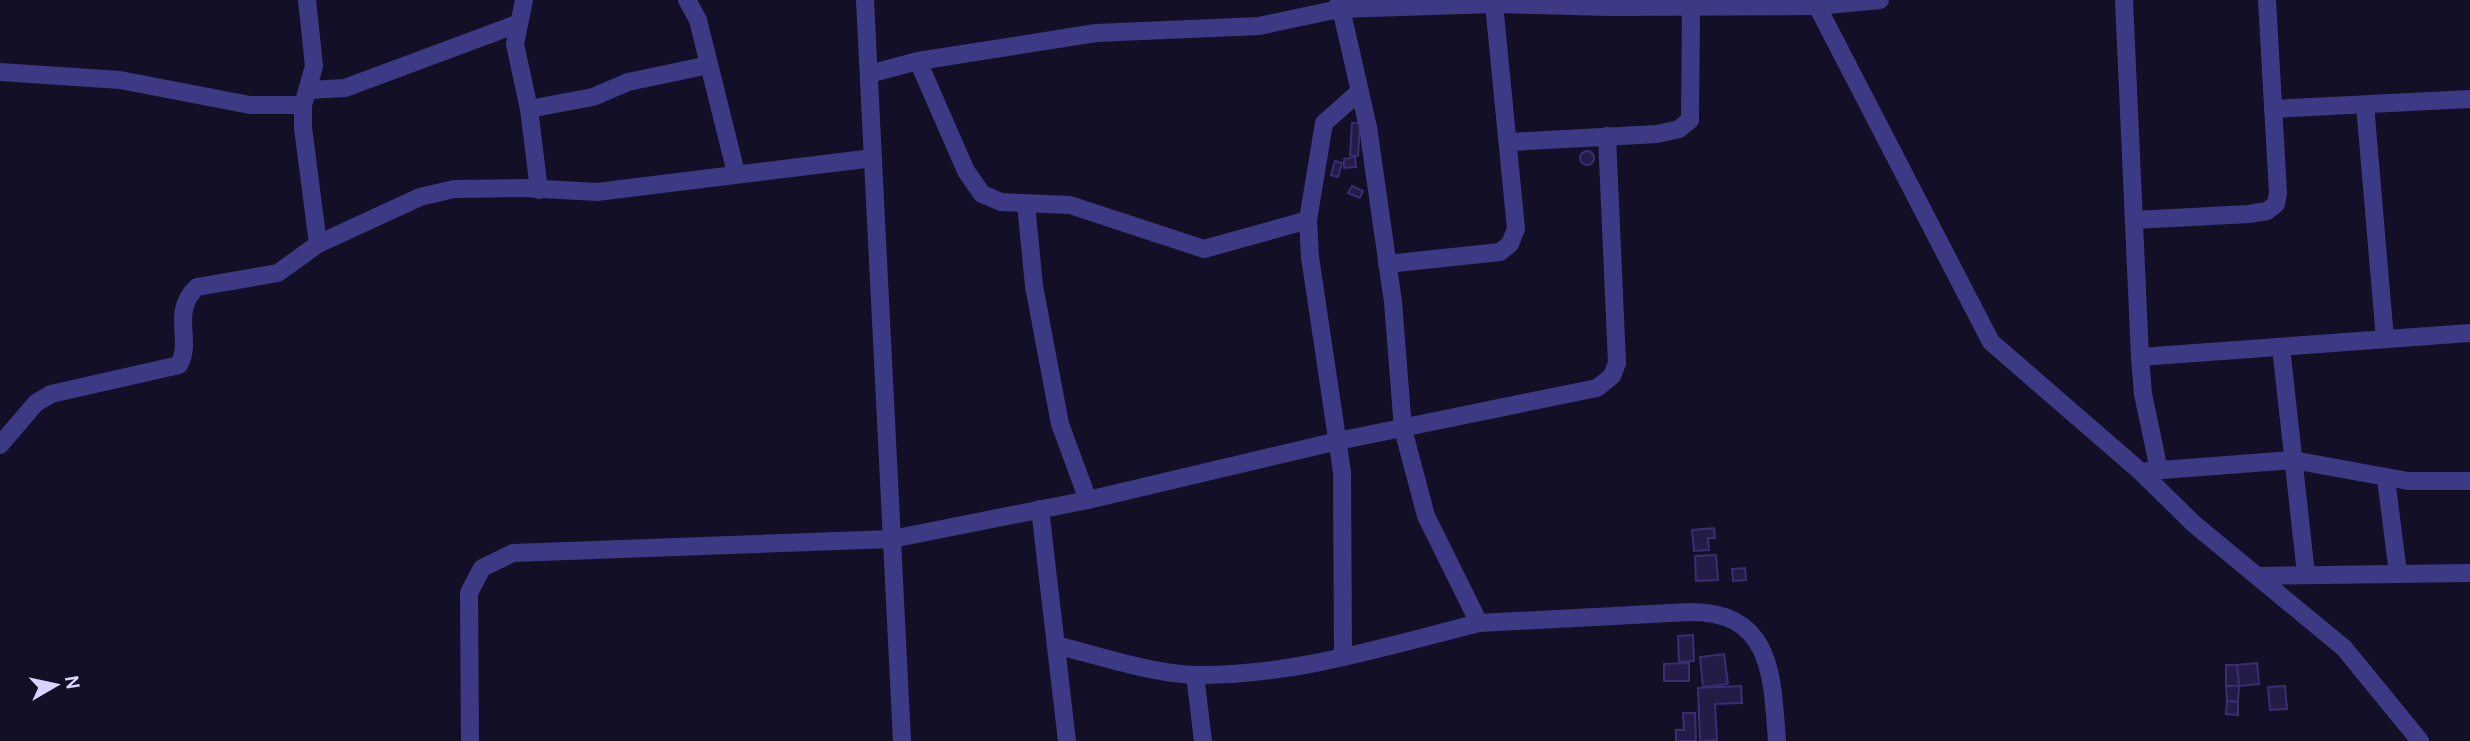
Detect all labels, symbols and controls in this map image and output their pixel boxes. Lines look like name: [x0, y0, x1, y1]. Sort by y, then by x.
north arrow: [21, 650, 91, 720]
text: N: [60, 674, 85, 691]

